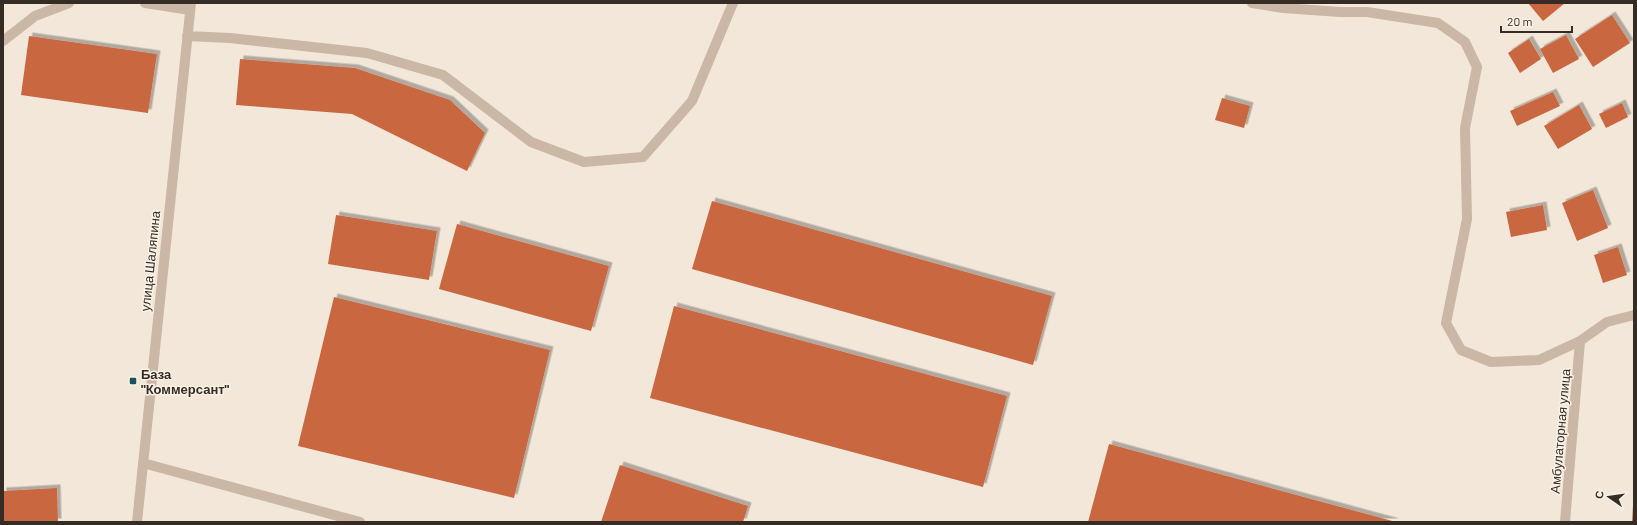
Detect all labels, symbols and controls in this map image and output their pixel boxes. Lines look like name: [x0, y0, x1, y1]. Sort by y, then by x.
scale bar: [1501, 8, 1572, 34]
text: 20 m: [1507, 14, 1533, 28]
street label: улица Шаляпина: [137, 209, 163, 312]
place label: База "Коммерсант": [141, 366, 230, 397]
street label: Амбулаторная улица: [1547, 367, 1574, 494]
marker: База "Коммерсант": [128, 376, 138, 386]
north arrow: [1589, 477, 1629, 517]
text: С: [1592, 489, 1606, 500]

